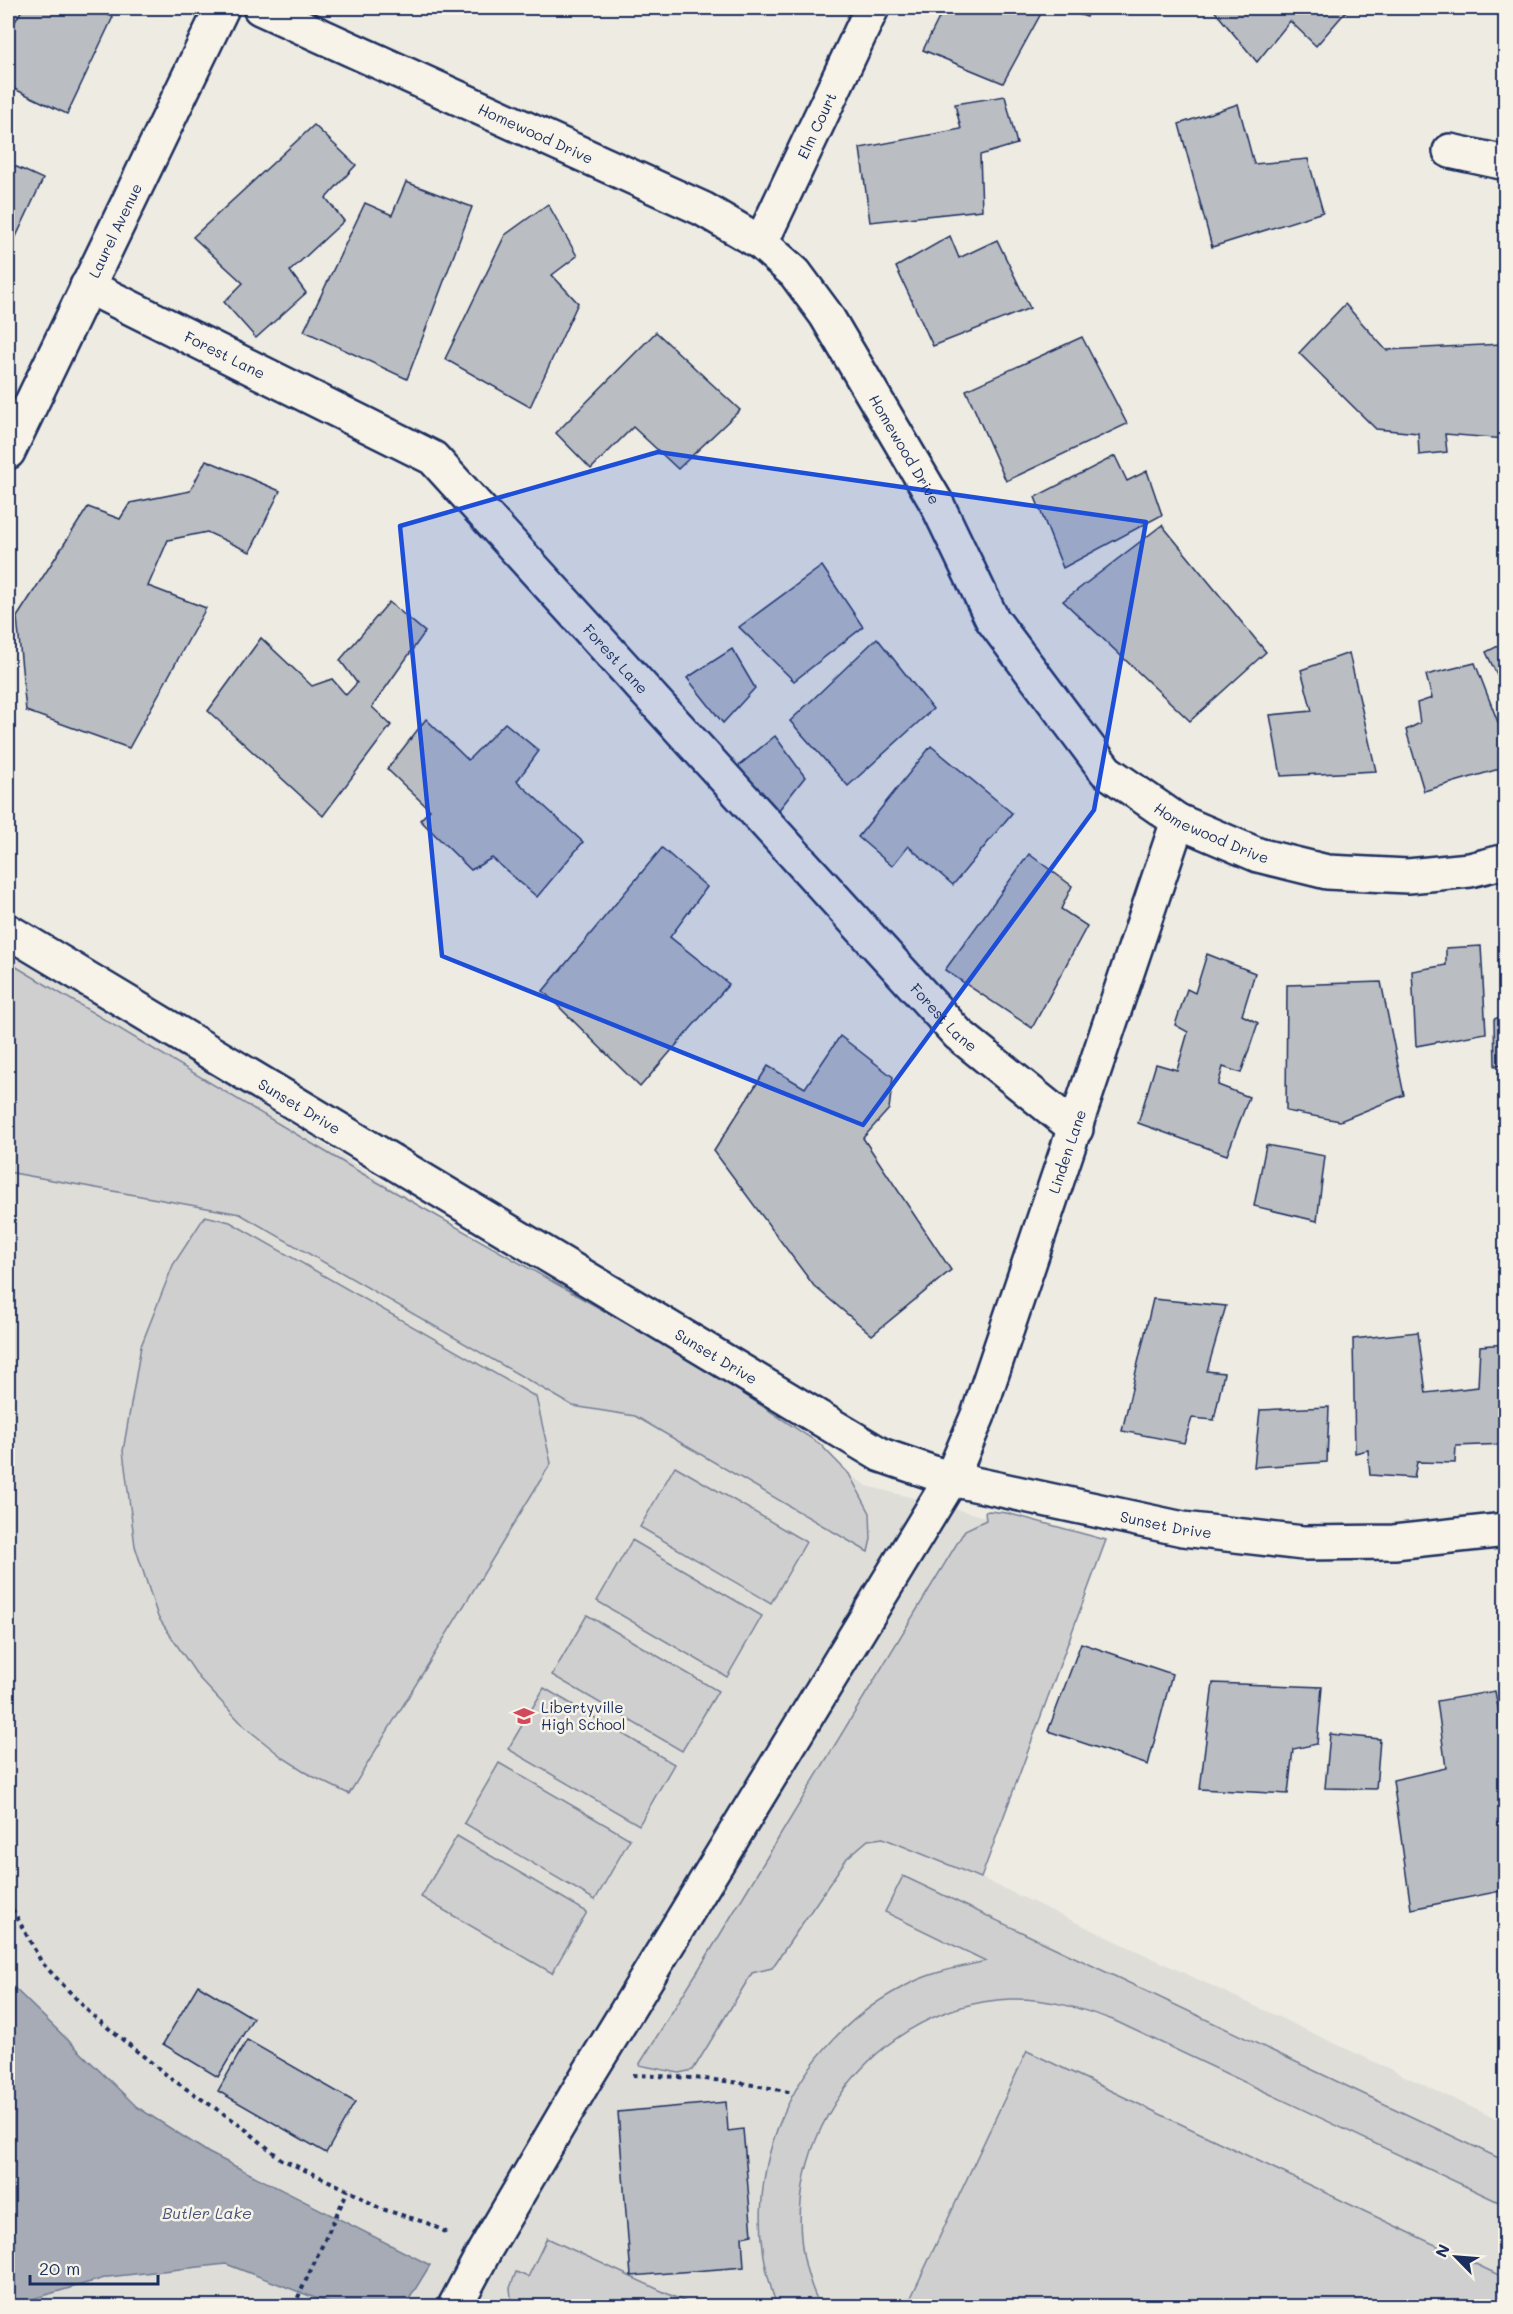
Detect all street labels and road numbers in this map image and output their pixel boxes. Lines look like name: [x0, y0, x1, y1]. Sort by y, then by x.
street label: Elm Court: [792, 89, 841, 162]
street label: Homewood Drive: [475, 98, 597, 168]
street label: Laurel Avenue: [83, 180, 146, 281]
street label: Forest Lane: [181, 326, 269, 383]
street label: Homewood Drive: [865, 391, 945, 508]
street label: Forest Lane: [579, 620, 653, 698]
street label: Homewood Drive: [1150, 798, 1271, 867]
street label: Forest Lane: [906, 979, 981, 1056]
street label: Sunset Drive: [255, 1074, 344, 1138]
street label: Linden Lane: [1043, 1107, 1090, 1196]
street label: Sunset Drive: [671, 1324, 761, 1389]
street label: Sunset Drive: [1118, 1506, 1213, 1542]

